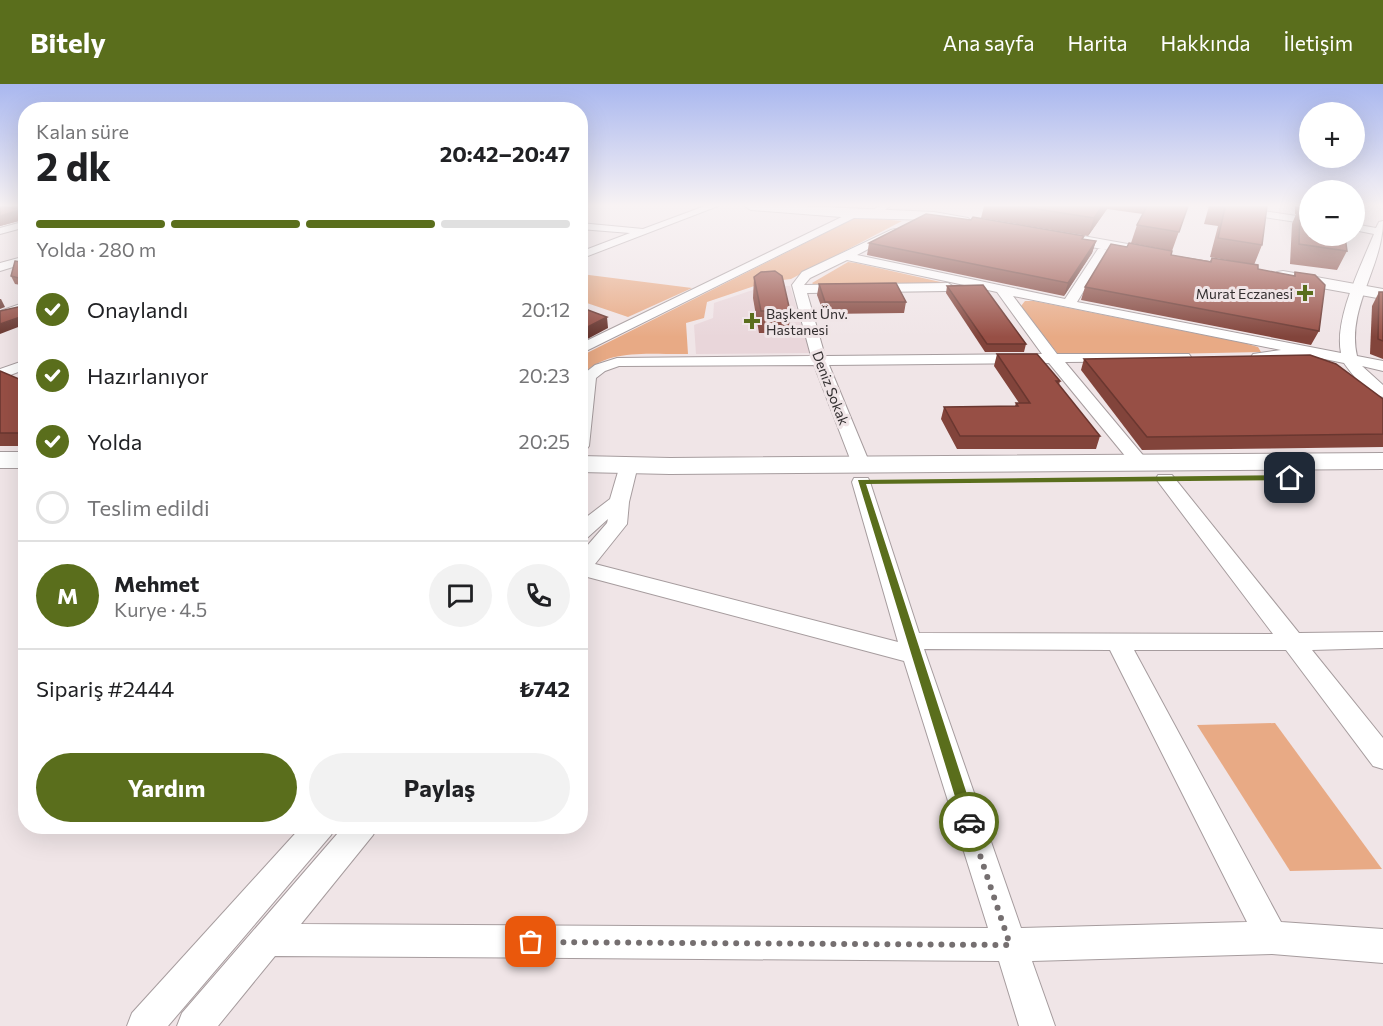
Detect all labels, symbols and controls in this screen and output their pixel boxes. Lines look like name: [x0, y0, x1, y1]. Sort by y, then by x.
text: Bitely: [30, 25, 106, 59]
text: Ana sayfa: [943, 30, 1034, 55]
text: Harita: [1067, 30, 1128, 55]
text: Hakkında: [1161, 30, 1251, 55]
text: İletişim: [1284, 30, 1353, 55]
map controls: [1299, 102, 1365, 246]
button: +: [1299, 102, 1365, 168]
text: Kalan süre: [36, 119, 129, 143]
text: 20:42–20:47: [440, 140, 570, 167]
text: 2 dk: [36, 141, 111, 189]
button: −: [1299, 180, 1365, 246]
text: Yolda · 280 m: [36, 237, 156, 261]
place label: Murat Eczanesi: [1196, 285, 1293, 302]
marker: Murat Eczanesi: [1298, 286, 1312, 300]
icon: check: [36, 293, 69, 326]
text: Onaylandı: [87, 296, 188, 323]
text: 20:12: [522, 297, 570, 321]
place label: Başkent Ünv. Hastanesi: [766, 305, 848, 338]
marker: Başkent Ünv. Hastanesi: [743, 312, 761, 330]
street label: Deniz Sokak: [809, 349, 853, 428]
icon: check: [36, 359, 69, 392]
text: Hazırlanıyor: [87, 362, 209, 389]
text: 20:23: [519, 363, 570, 387]
icon: check: [36, 425, 69, 458]
text: Yolda: [87, 428, 142, 455]
text: 20:25: [519, 429, 570, 453]
pin: [1264, 452, 1315, 503]
icon: home: [1273, 461, 1306, 494]
text: Teslim edildi: [87, 494, 210, 521]
button: chat: [429, 564, 492, 627]
button: phone: [507, 564, 570, 627]
text: Mehmet: [114, 570, 199, 597]
text: M: [57, 582, 78, 609]
text: Kurye · 4.5: [114, 597, 207, 621]
text: Sipariş #2444: [36, 675, 174, 702]
text: ₺742: [519, 675, 570, 702]
button: Yardım: [36, 753, 297, 822]
button: Paylaş: [309, 753, 570, 822]
courier: [939, 792, 999, 852]
icon: car: [953, 806, 986, 839]
pin: [505, 916, 556, 967]
icon: bag: [514, 925, 547, 958]

